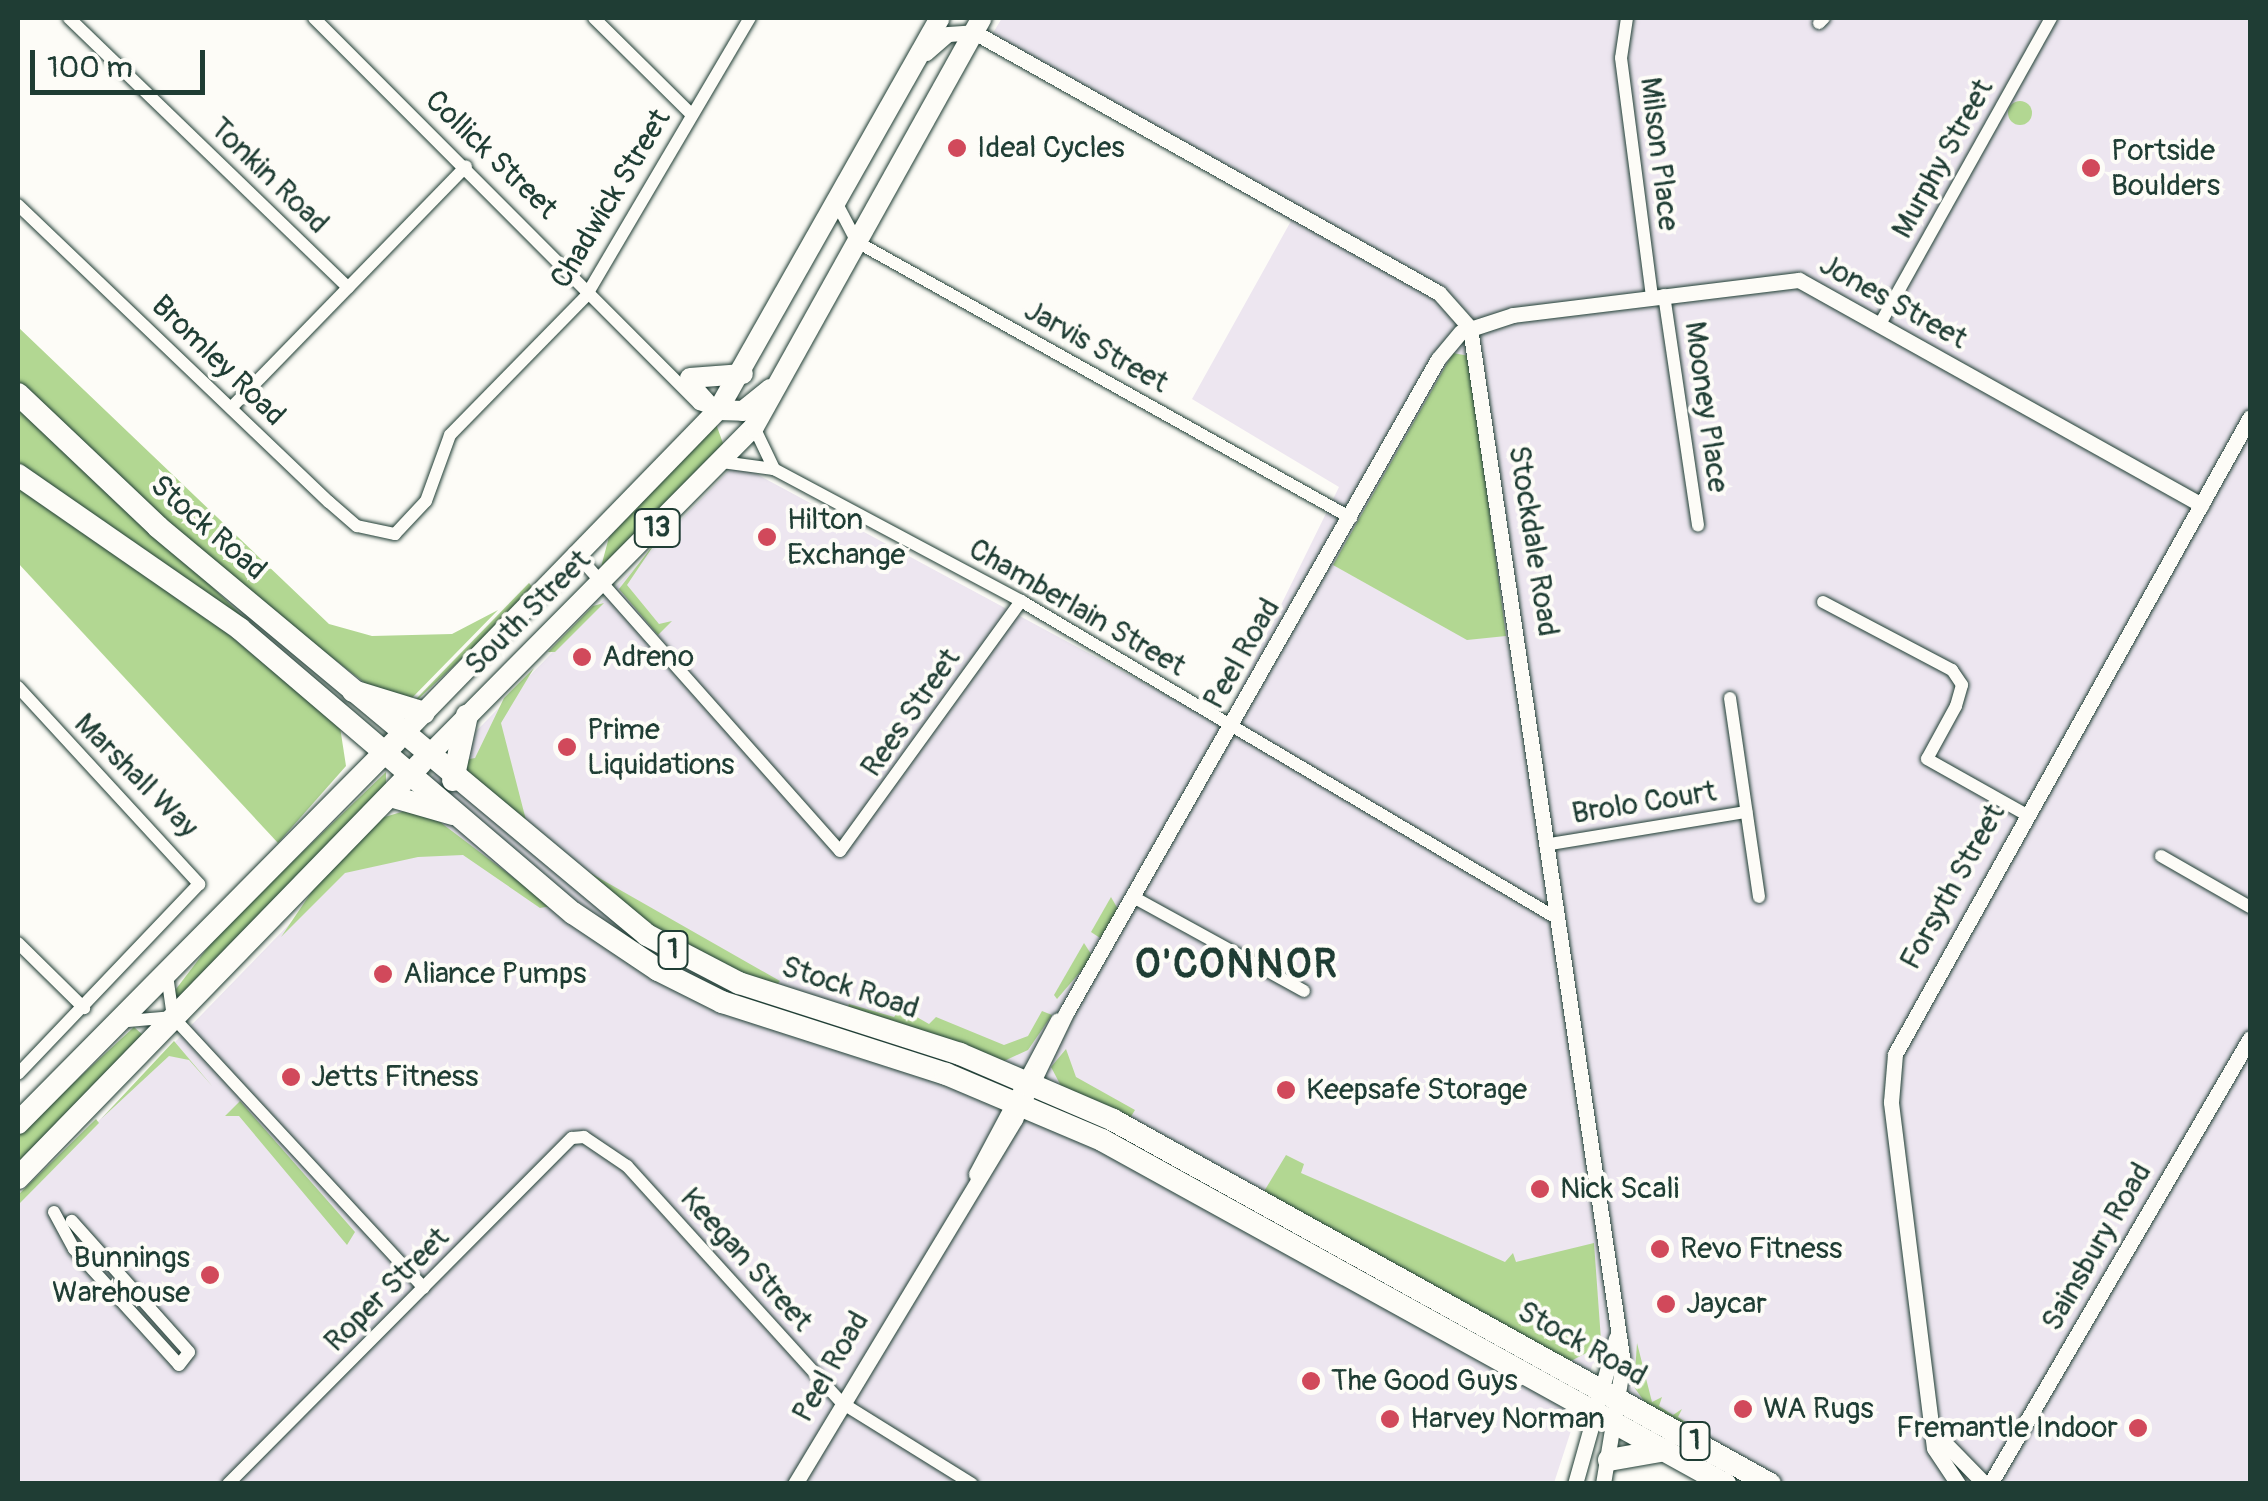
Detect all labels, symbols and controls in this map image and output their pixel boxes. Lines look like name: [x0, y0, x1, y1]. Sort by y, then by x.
scale bar: [35, 30, 210, 92]
text: 100 m: [47, 49, 133, 86]
street label: Murphy Street: [1885, 73, 2001, 245]
street label: Milson Place: [1632, 75, 1686, 233]
street label: Collick Street: [417, 83, 565, 227]
street label: Chadwick Street: [543, 103, 679, 295]
street label: Tonkin Road: [202, 111, 336, 241]
place label: Ideal Cycles: [977, 130, 1125, 166]
place label: Portside Boulders: [2111, 133, 2220, 204]
marker: Ideal Cycles: [946, 137, 968, 159]
marker: Portside Boulders: [2080, 157, 2102, 179]
street label: Jones Street: [1813, 247, 1973, 357]
street label: Bromley Road: [144, 288, 292, 434]
street label: Jarvis Street: [1018, 293, 1174, 401]
street label: Mooney Place: [1676, 319, 1736, 495]
street label: Stockdale Road: [1500, 443, 1566, 639]
street label: Stock Road: [143, 468, 273, 588]
place label: Hilton Exchange: [787, 502, 905, 572]
road number: 13: [632, 505, 682, 551]
marker: Hilton Exchange: [756, 526, 778, 548]
street label: Chamberlain Street: [962, 531, 1192, 685]
street label: South Street: [458, 543, 598, 683]
street label: Peel Road: [1196, 592, 1288, 716]
place label: Adreno: [602, 639, 694, 675]
street label: Rees Street: [854, 642, 968, 784]
marker: Adreno: [571, 646, 593, 668]
street label: Marshall Way: [66, 706, 206, 846]
place label: Prime Liquidations: [587, 712, 735, 782]
marker: Prime Liquidations: [556, 736, 578, 758]
street label: Brolo Court: [1569, 774, 1719, 832]
street label: Forsyth Street: [1893, 798, 2013, 976]
road number: 1: [656, 927, 690, 973]
district label: O'CONNOR: [1135, 941, 1339, 989]
street label: Stock Road: [777, 949, 923, 1027]
place label: Aliance Pumps: [403, 956, 586, 992]
marker: Aliance Pumps: [372, 963, 394, 985]
place label: Jetts Fitness: [311, 1059, 478, 1095]
marker: Jetts Fitness: [280, 1066, 302, 1088]
place label: Keepsafe Storage: [1306, 1072, 1527, 1108]
marker: Keepsafe Storage: [1275, 1079, 1297, 1101]
street label: Sainsbury Road: [2034, 1156, 2160, 1338]
place label: Nick Scali: [1560, 1171, 1679, 1207]
marker: Nick Scali: [1529, 1178, 1551, 1200]
street label: Keegan Street: [672, 1181, 820, 1339]
street label: Roper Street: [317, 1220, 457, 1360]
place label: Revo Fitness: [1680, 1231, 1842, 1267]
marker: Revo Fitness: [1649, 1238, 1671, 1260]
place label: Bunnings Warehouse: [52, 1240, 190, 1310]
marker: Bunnings Warehouse: [199, 1264, 221, 1286]
place label: Jaycar: [1686, 1286, 1767, 1322]
marker: Jaycar: [1655, 1293, 1677, 1315]
street label: Stock Road: [1511, 1294, 1653, 1394]
street label: Peel Road: [785, 1305, 877, 1429]
place label: The Good Guys: [1331, 1363, 1518, 1399]
marker: The Good Guys: [1300, 1370, 1322, 1392]
place label: WA Rugs: [1763, 1391, 1874, 1427]
marker: WA Rugs: [1732, 1398, 1754, 1420]
place label: Harvey Norman: [1410, 1401, 1605, 1437]
marker: Harvey Norman: [1379, 1408, 1401, 1430]
place label: Fremantle Indoor: [1896, 1410, 2118, 1446]
marker: Fremantle Indoor: [2127, 1417, 2149, 1439]
road number: 1: [1678, 1418, 1712, 1464]

